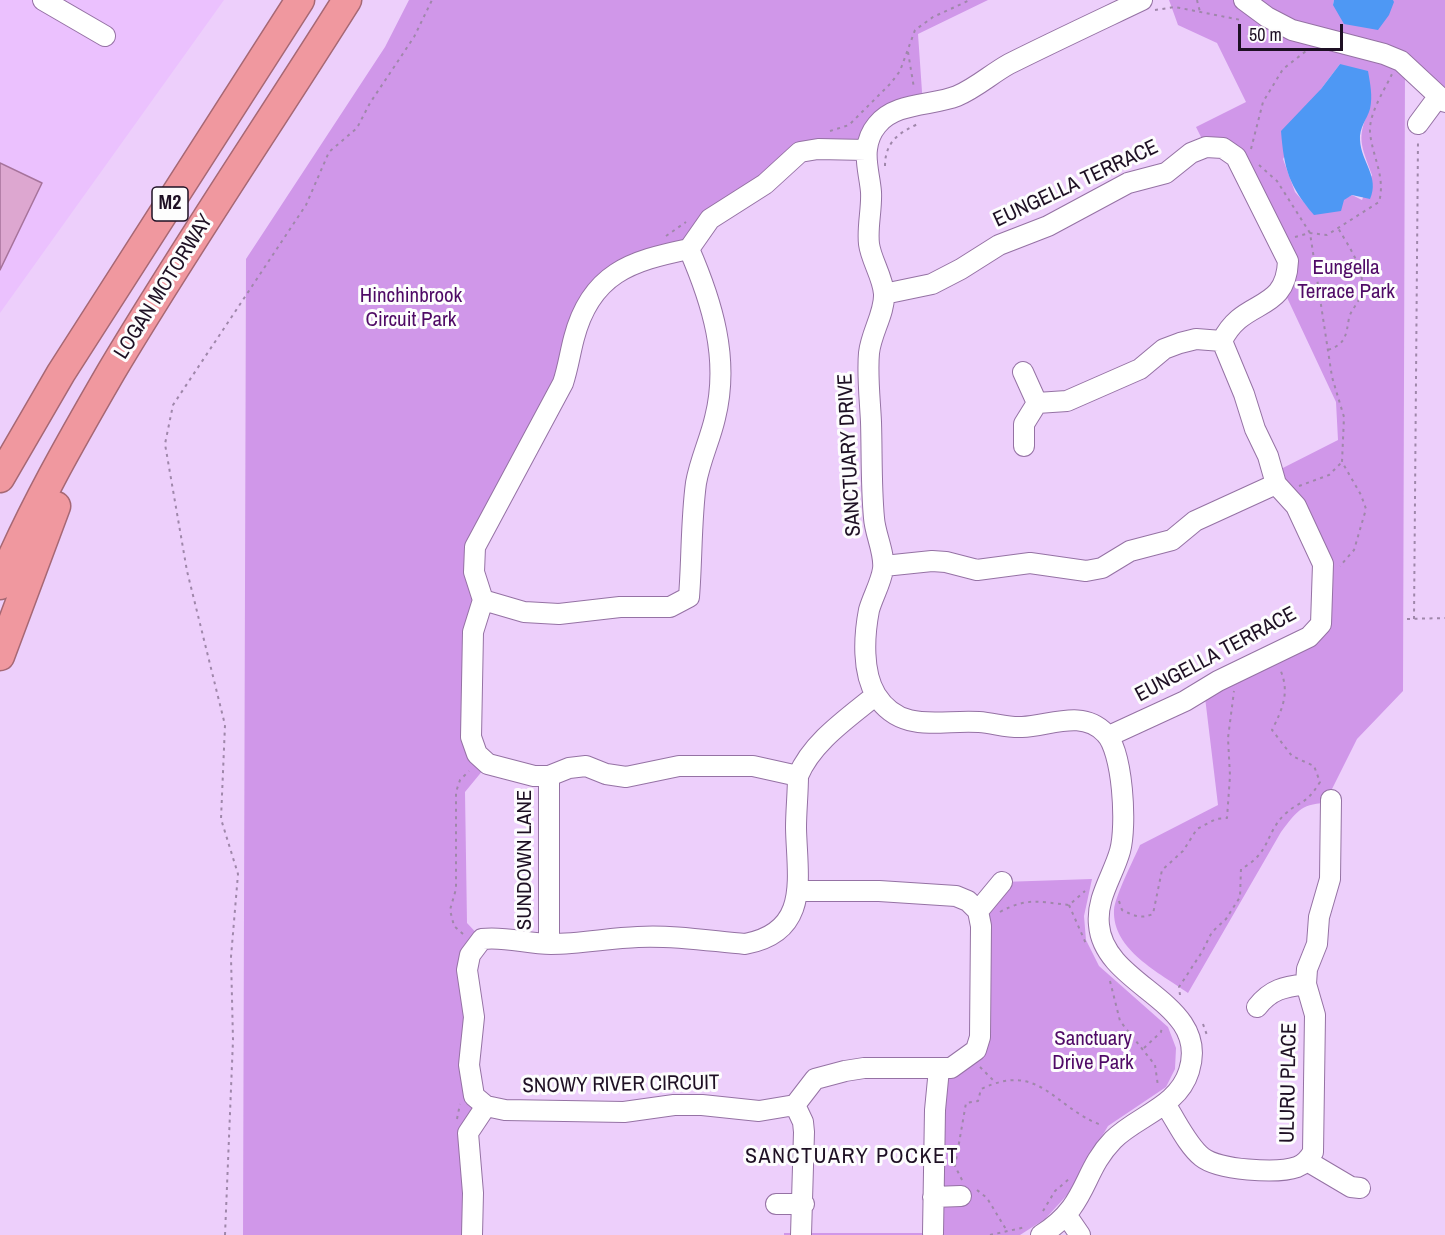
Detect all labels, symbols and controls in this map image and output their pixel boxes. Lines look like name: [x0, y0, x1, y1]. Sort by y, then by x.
scale bar: [1241, 12, 1346, 50]
text: 50 m: [1249, 22, 1282, 47]
street label: EUNGELLA TERRACE: [990, 135, 1162, 233]
road number: M2: [152, 187, 188, 221]
street label: LOGAN MOTORWAY: [109, 210, 219, 364]
park label: Eungella Terrace Park: [1297, 255, 1395, 305]
park label: Hinchinbrook Circuit Park: [360, 283, 462, 333]
street label: SANCTUARY DRIVE: [833, 373, 867, 537]
street label: EUNGELLA TERRACE: [1131, 602, 1301, 708]
street label: SUNDOWN LANE: [512, 790, 538, 930]
street label: ULURU PLACE: [1275, 1023, 1303, 1143]
park label: Sanctuary Drive Park: [1052, 1026, 1134, 1076]
street label: SNOWY RIVER CIRCUIT: [522, 1071, 720, 1099]
district label: SANCTUARY POCKET: [745, 1144, 959, 1170]

